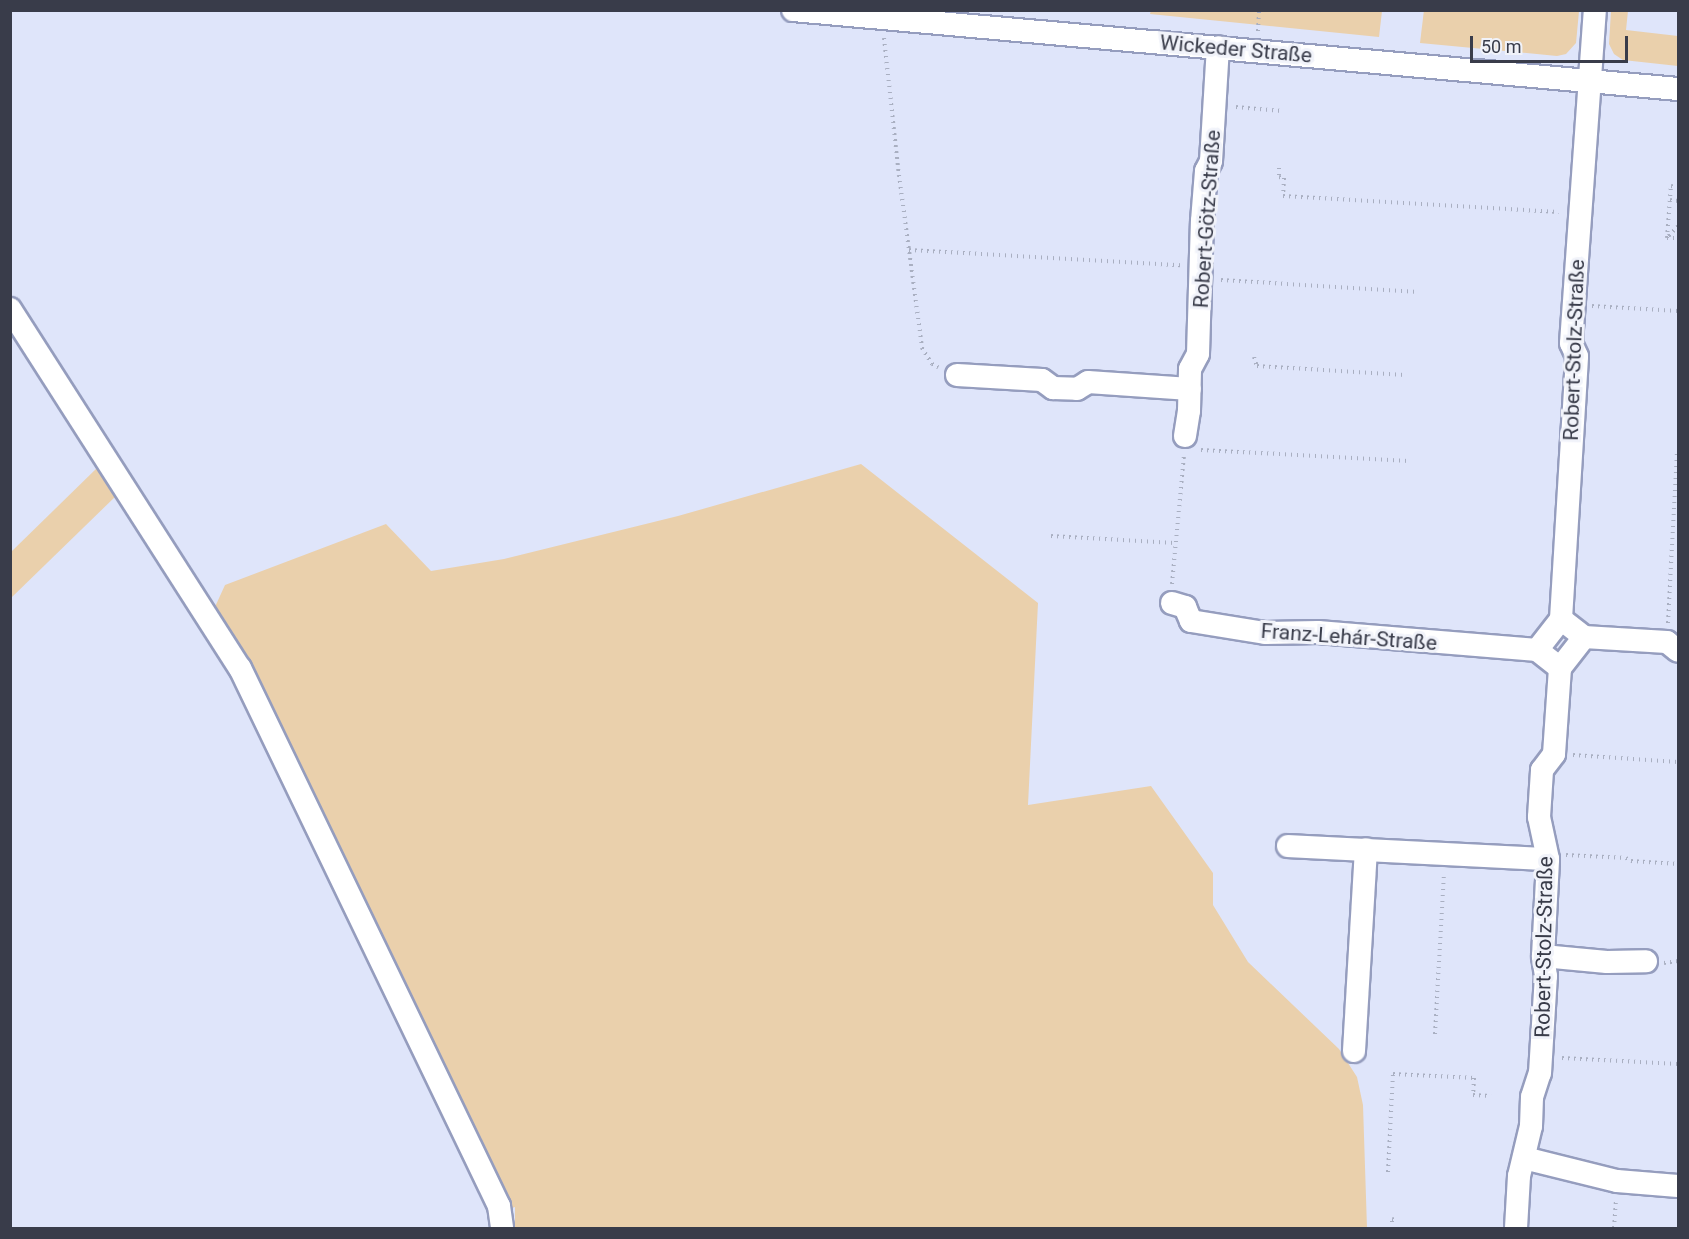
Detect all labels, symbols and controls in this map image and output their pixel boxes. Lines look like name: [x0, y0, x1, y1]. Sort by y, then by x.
scale bar: [1473, 24, 1630, 62]
street label: Wickeder Straße: [1159, 30, 1313, 68]
text: 50 m: [1481, 36, 1521, 57]
street label: Robert-Götz-Straße: [1188, 129, 1226, 309]
street label: Robert-Stolz-Straße: [1558, 259, 1590, 441]
street label: Franz-Lehár-Straße: [1260, 618, 1438, 656]
street label: Robert-Stolz-Straße: [1530, 856, 1558, 1038]

